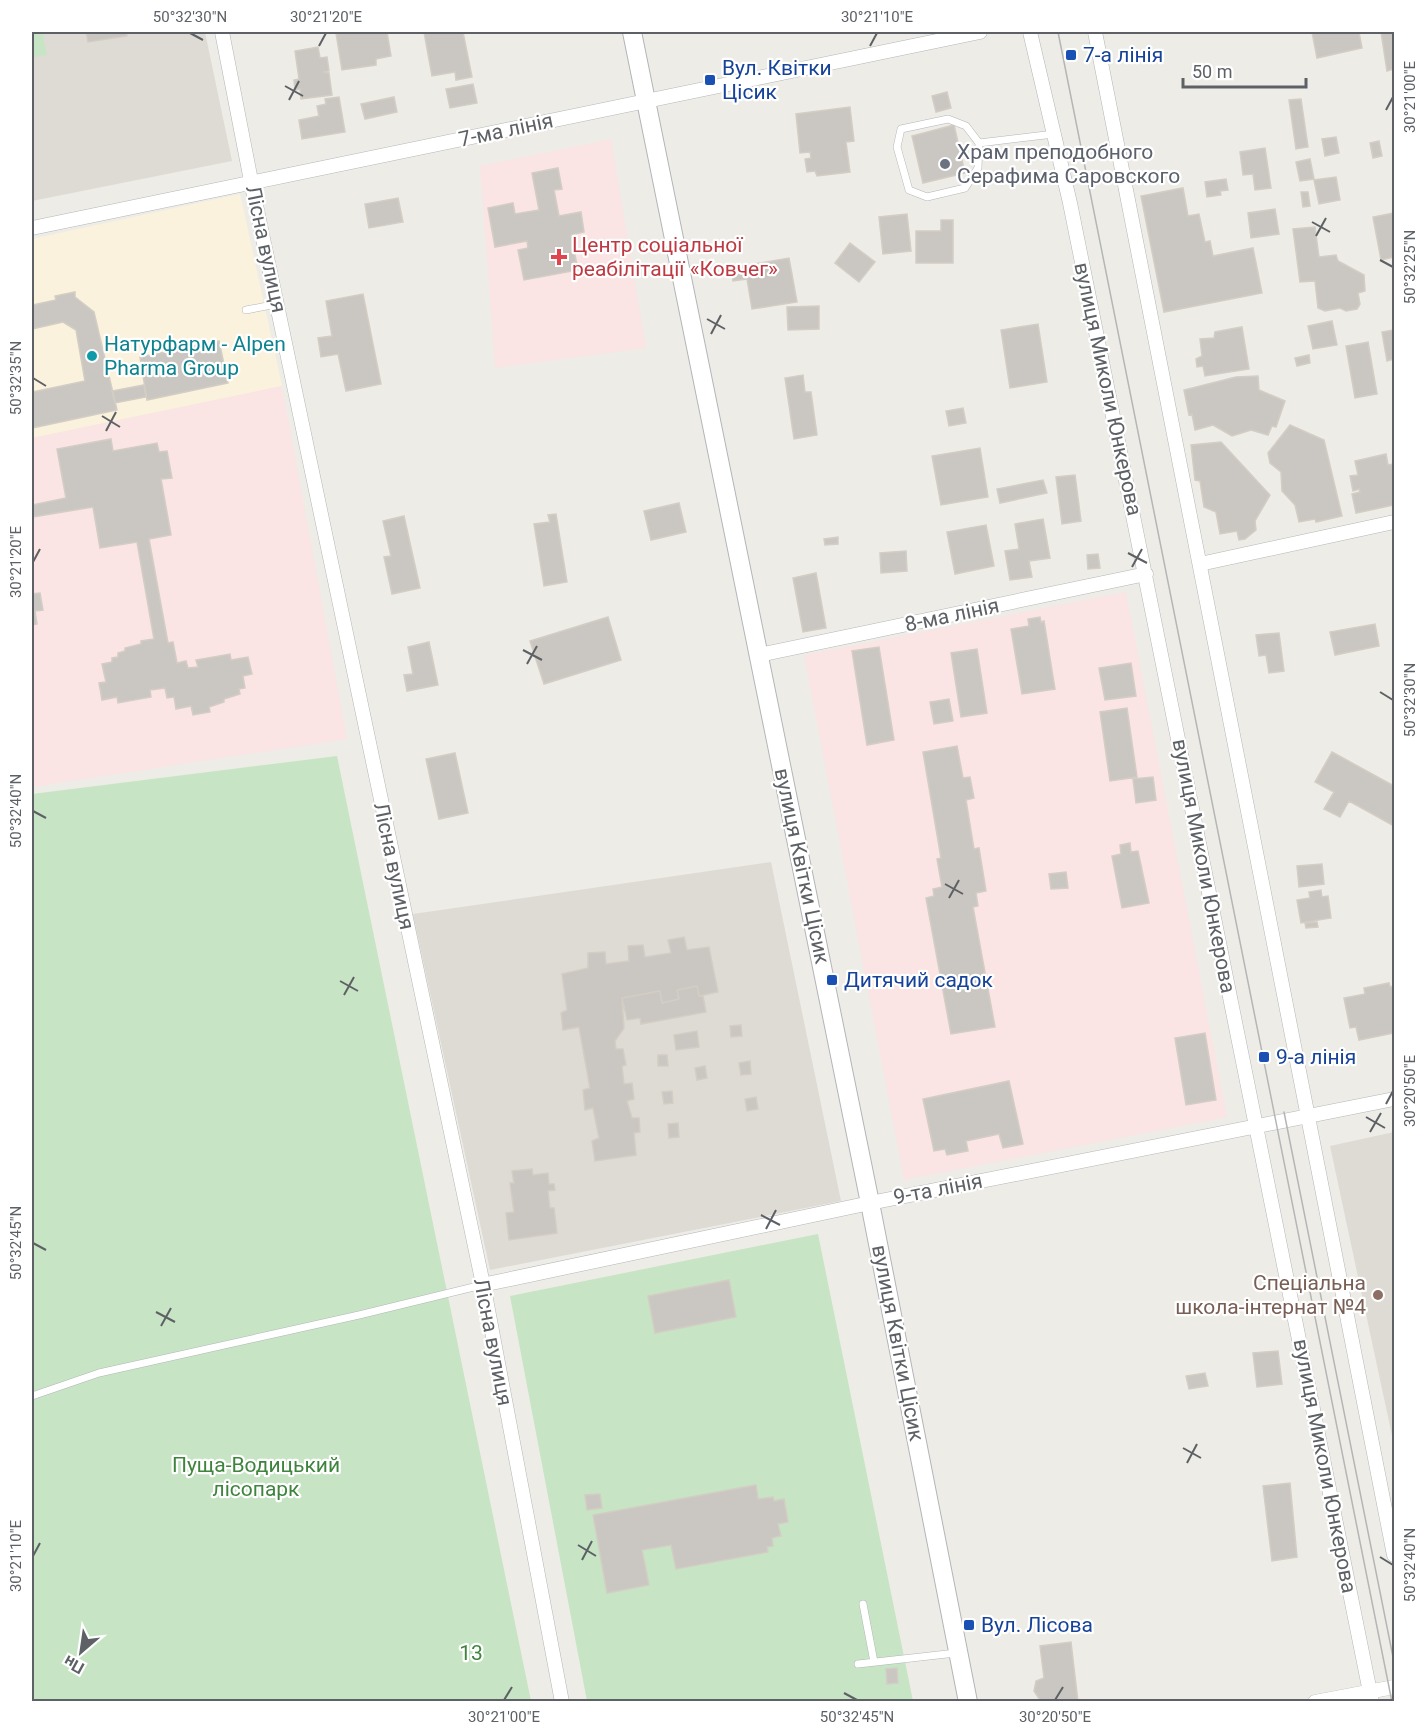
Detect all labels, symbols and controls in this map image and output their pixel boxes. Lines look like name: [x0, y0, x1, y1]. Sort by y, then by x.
text: 50°32'30"N: [153, 8, 227, 26]
text: 30°21'20"E: [290, 8, 363, 26]
text: 30°21'10"E: [841, 8, 914, 26]
place label: 7-а лінія: [1083, 43, 1163, 67]
marker: 7-а лінія: [1064, 48, 1078, 62]
scale bar: [1183, 51, 1306, 89]
place label: Вул. Квітки Цісик: [722, 56, 832, 104]
text: 30°21'00"E: [1401, 60, 1419, 133]
text: 50 m: [1192, 61, 1232, 82]
marker: Вул. Квітки Цісик: [703, 73, 717, 87]
street label: 7-ма лінія: [457, 108, 555, 152]
place label: Храм преподобного Серафима Саровского: [957, 140, 1180, 188]
marker: Храм преподобного Серафима Саровского: [938, 157, 952, 171]
street label: Лісна вулиця: [241, 183, 291, 315]
text: 50°32'25"N: [1401, 230, 1419, 304]
place label: Центр соціальної реабілітації «Ковчег»: [572, 233, 778, 281]
marker: Центр соціальної реабілітації «Ковчег»: [550, 248, 568, 266]
street label: вулиця Миколи Юнкерова: [1069, 260, 1147, 518]
place label: Натурфарм - Alpen Pharma Group: [104, 332, 286, 380]
text: 50°32'35"N: [7, 341, 25, 415]
marker: Натурфарм - Alpen Pharma Group: [85, 349, 99, 363]
text: 30°21'20"E: [7, 525, 25, 598]
street label: 8-ма лінія: [903, 593, 1001, 637]
text: 50°32'30"N: [1401, 663, 1419, 737]
street label: вулиця Миколи Юнкерова: [1168, 737, 1240, 995]
street label: вулиця Квітки Цісик: [770, 766, 835, 967]
text: 50°32'40"N: [7, 774, 25, 848]
street label: Лісна вулиця: [369, 800, 419, 932]
place label: Дитячий садок: [844, 968, 993, 992]
marker: Дитячий садок: [825, 973, 839, 987]
place label: 9-а лінія: [1276, 1045, 1356, 1069]
marker: 9-а лінія: [1257, 1050, 1271, 1064]
text: 30°20'50"E: [1401, 1054, 1419, 1127]
street label: 9-та лінія: [891, 1169, 985, 1209]
text: 50°32'45"N: [7, 1206, 25, 1280]
street label: вулиця Квітки Цісик: [867, 1243, 929, 1444]
place label: Спеціальна школа-інтернат №4: [1175, 1271, 1366, 1319]
street label: Лісна вулиця: [469, 1276, 517, 1408]
marker: Спеціальна школа-інтернат №4: [1371, 1288, 1385, 1302]
street label: вулиця Миколи Юнкерова: [1289, 1337, 1361, 1595]
park label: Пуща-Водицький лісопарк: [172, 1453, 340, 1501]
text: 30°21'10"E: [7, 1519, 25, 1592]
text: 50°32'40"N: [1401, 1528, 1419, 1602]
place label: Вул. Лісова: [981, 1613, 1093, 1637]
marker: Вул. Лісова: [962, 1618, 976, 1632]
north arrow: [51, 1622, 111, 1682]
park label: 13: [459, 1641, 483, 1665]
text: Пн: [60, 1651, 87, 1678]
text: 30°21'00"E: [468, 1708, 541, 1726]
text: 50°32'45"N: [820, 1708, 894, 1726]
text: 30°20'50"E: [1019, 1708, 1092, 1726]

